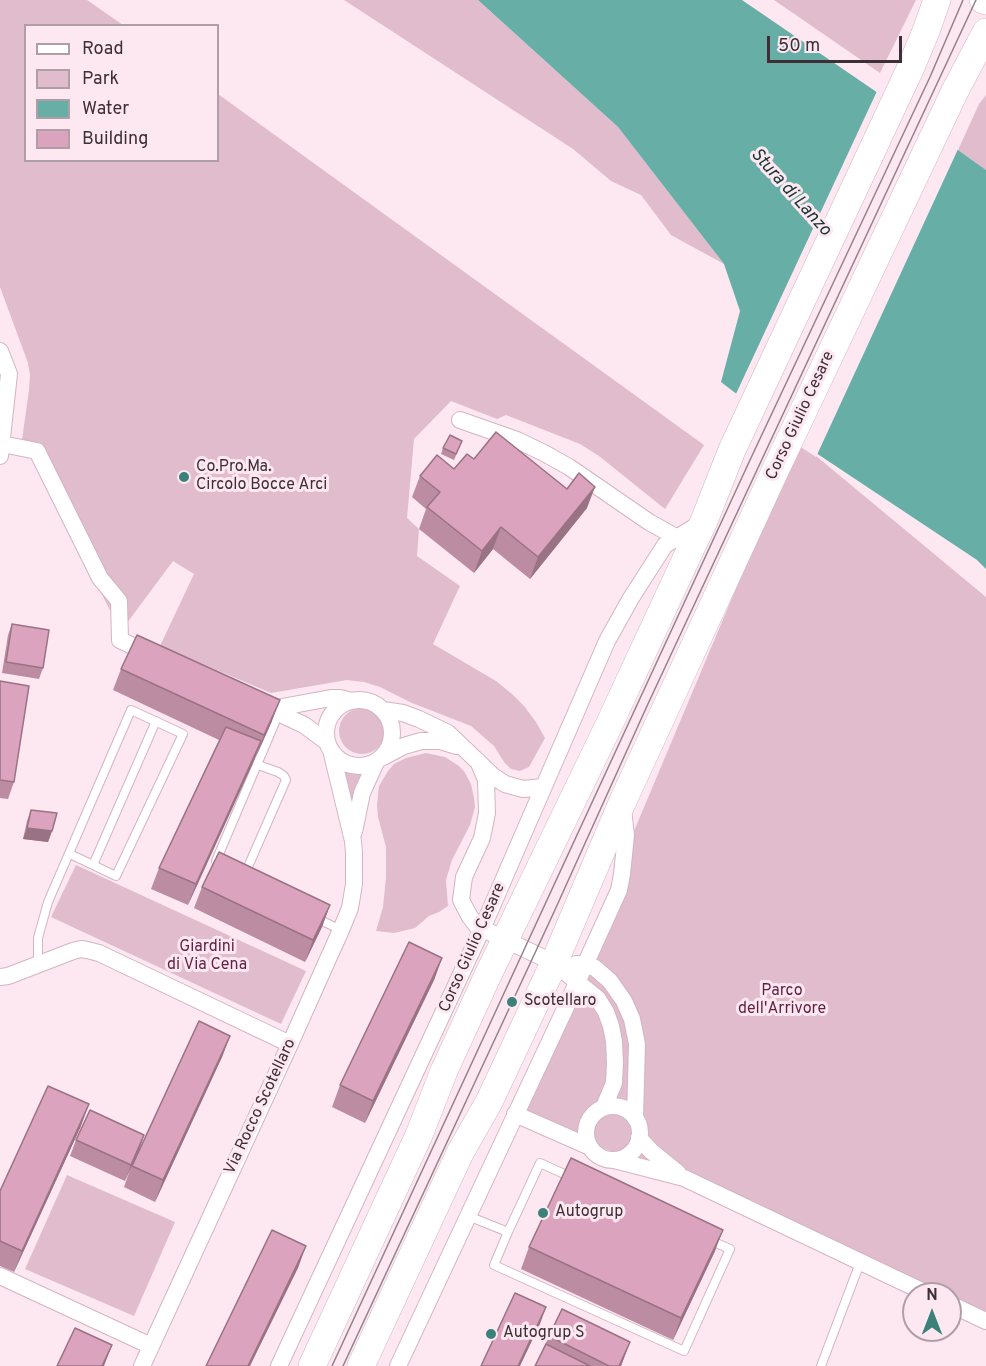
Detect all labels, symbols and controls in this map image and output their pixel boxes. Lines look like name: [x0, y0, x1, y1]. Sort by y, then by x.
legend: [24, 24, 219, 162]
scale bar: [770, 24, 905, 62]
text: 50 m: [778, 35, 820, 58]
text: Road: [82, 38, 124, 61]
text: Park: [82, 68, 119, 91]
text: Water: [82, 98, 129, 121]
text: Building: [82, 128, 148, 151]
water label: Stura di Lanzo: [745, 145, 835, 241]
street label: Corso Giulio Cesare: [763, 349, 839, 483]
place label: Co.Pro.Ma. Circolo Bocce Arci: [196, 458, 327, 496]
marker: Co.Pro.Ma. Circolo Bocce Arci: [177, 470, 191, 484]
street label: Corso Giulio Cesare: [436, 880, 510, 1016]
park label: Giardini di Via Cena: [167, 938, 247, 976]
park label: Parco dell'Arrivore: [738, 982, 826, 1020]
place label: Scotellaro: [524, 992, 596, 1012]
marker: Scotellaro: [505, 995, 519, 1009]
street label: Via Rocco Scotellaro: [221, 1036, 301, 1178]
place label: Autogrup: [555, 1203, 623, 1223]
marker: Autogrup: [536, 1206, 550, 1220]
north arrow: [902, 1282, 962, 1342]
text: N: [926, 1286, 938, 1306]
place label: Autogrup S: [503, 1324, 585, 1344]
marker: Autogrup S: [484, 1327, 498, 1341]

